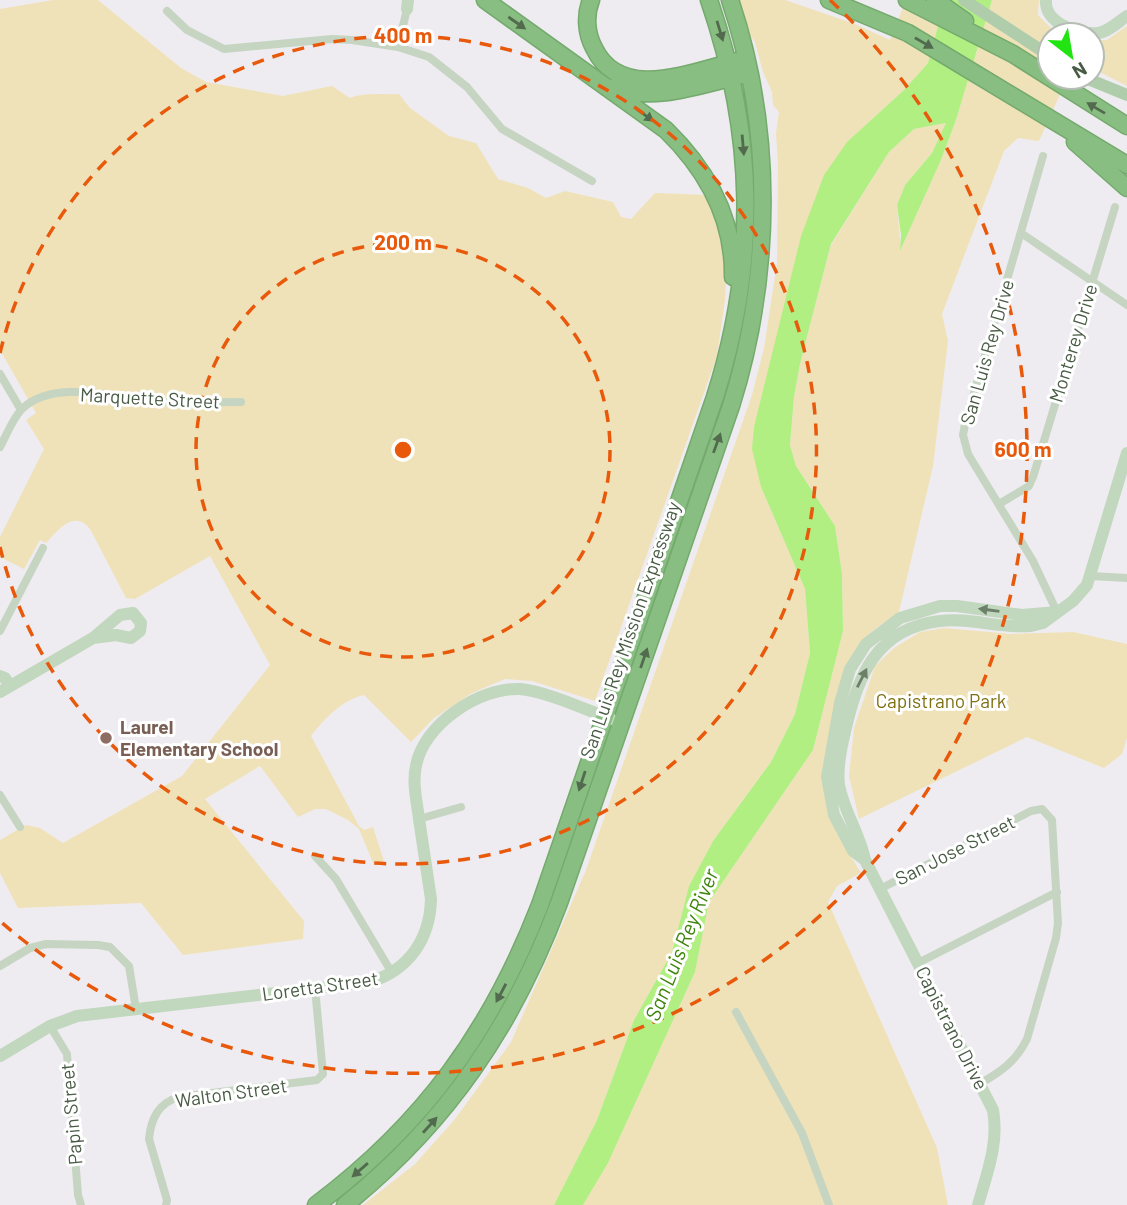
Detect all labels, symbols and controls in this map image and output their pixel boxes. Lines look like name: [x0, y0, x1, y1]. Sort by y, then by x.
one-way arrow: [508, 15, 526, 29]
one-way arrow: [715, 21, 725, 42]
north arrow: [1036, 21, 1106, 91]
text: 400 m: [374, 22, 432, 47]
one-way arrow: [915, 37, 934, 49]
text: N: [1069, 58, 1091, 84]
one-way arrow: [1086, 101, 1105, 114]
one-way arrow: [636, 107, 654, 121]
one-way arrow: [738, 134, 749, 156]
text: 200 m: [374, 229, 432, 254]
street label: San Luis Rey Drive: [955, 277, 1018, 427]
street label: Monterey Drive: [1044, 281, 1101, 405]
street label: Marquette Street: [80, 382, 221, 413]
one-way arrow: [712, 432, 723, 453]
text: 600 m: [995, 436, 1051, 461]
centre of rings: [391, 438, 415, 462]
street label: San Luis Rey Mission Expressway: [575, 498, 684, 761]
one-way arrow: [978, 605, 1000, 616]
one-way arrow: [639, 647, 649, 668]
one-way arrow: [856, 668, 867, 688]
park label: Capistrano Park: [876, 689, 1006, 712]
place label: Laurel Elementary School: [120, 715, 278, 760]
marker: Laurel Elementary School: [98, 730, 114, 746]
one-way arrow: [577, 770, 587, 791]
street label: San Jose Street: [891, 810, 1018, 890]
water label: San Luis Rey River: [639, 864, 723, 1024]
street label: Capistrano Drive: [911, 962, 993, 1093]
street label: Loretta Street: [260, 966, 380, 1005]
one-way arrow: [495, 983, 507, 1003]
street label: Papin Street: [55, 1062, 86, 1166]
street label: Walton Street: [174, 1073, 288, 1112]
one-way arrow: [422, 1116, 438, 1134]
one-way arrow: [351, 1162, 369, 1178]

